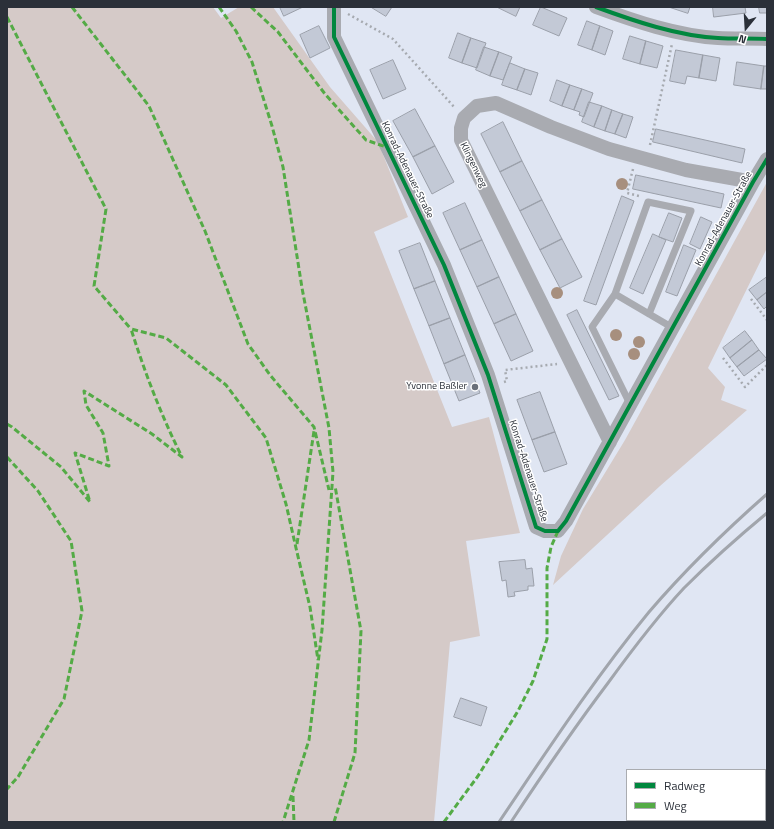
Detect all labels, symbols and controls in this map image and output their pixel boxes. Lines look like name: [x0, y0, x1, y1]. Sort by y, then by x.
north arrow: [726, 8, 766, 48]
text: N: [736, 31, 748, 48]
street label: Konrad-Adenauer-Straße: [378, 120, 436, 220]
street label: Klingenweg: [457, 140, 489, 190]
street label: Konrad-Adenauer-Straße: [693, 170, 755, 268]
place label: Yvonne Baßler: [406, 381, 467, 393]
marker: Yvonne Baßler: [470, 382, 480, 392]
street label: Konrad-Adenauer-Straße: [506, 419, 550, 523]
legend: [626, 769, 766, 821]
text: Radweg: [664, 776, 705, 795]
text: Weg: [664, 796, 687, 815]

